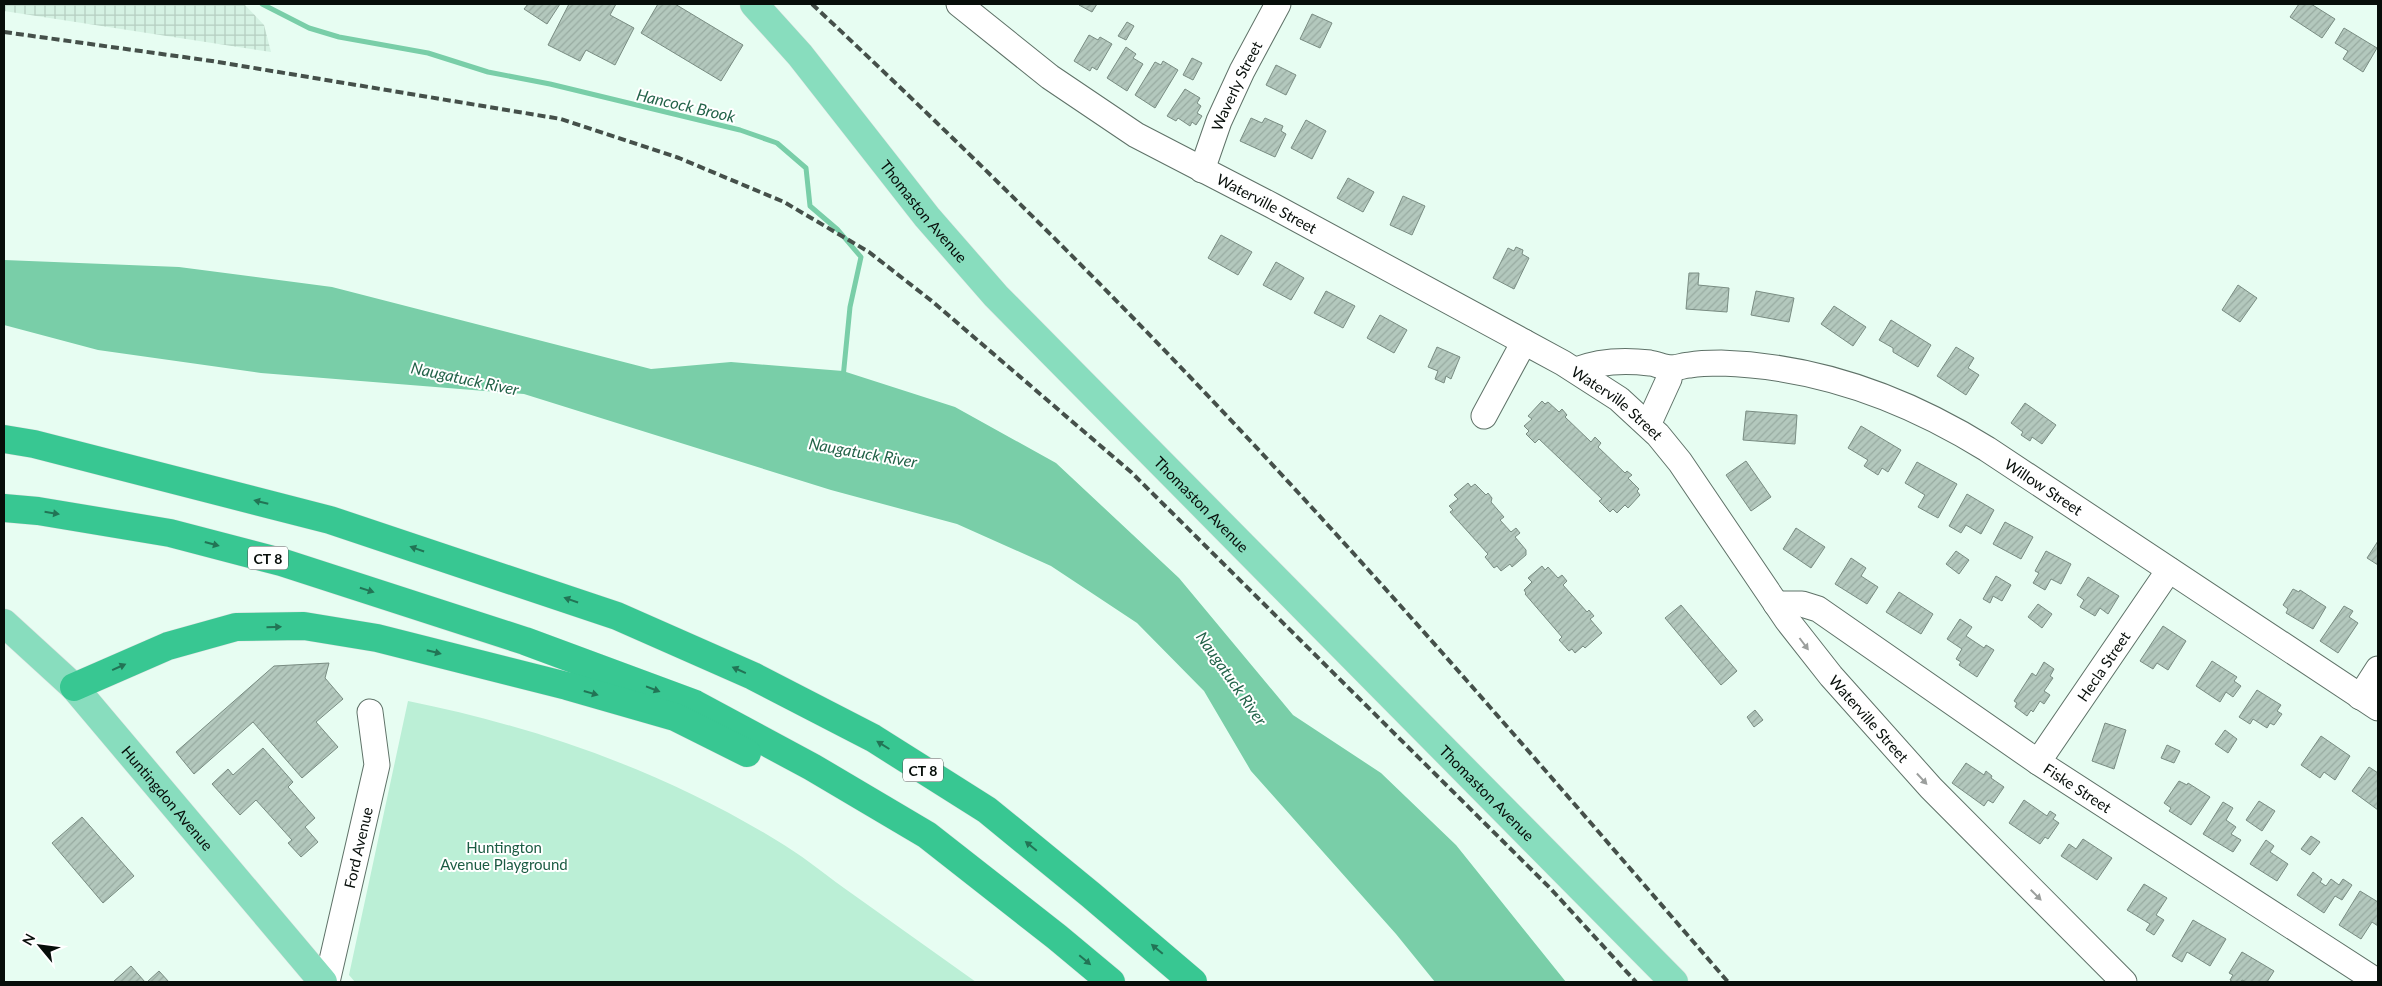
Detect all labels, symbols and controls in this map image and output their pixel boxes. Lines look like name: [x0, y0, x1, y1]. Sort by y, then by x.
street label: Waverly Street: [1207, 37, 1266, 133]
water label: Hancock Brook: [635, 84, 738, 126]
street label: Thomaston Avenue: [877, 156, 971, 266]
street label: Waterville Street: [1214, 169, 1321, 237]
water label: Naugatuck River: [409, 357, 521, 399]
street label: Waterville Street: [1568, 362, 1667, 444]
water label: Naugatuck River: [807, 433, 919, 471]
street label: Thomaston Avenue: [1151, 453, 1253, 556]
street label: Willow Street: [2002, 454, 2087, 519]
one-way arrow: [254, 498, 269, 506]
one-way arrow: [45, 510, 61, 518]
one-way arrow: [204, 540, 219, 548]
one-way arrow: [409, 545, 424, 552]
road number: CT 8: [248, 546, 288, 570]
one-way arrow: [360, 586, 375, 594]
one-way arrow: [563, 596, 578, 604]
one-way arrow: [267, 622, 283, 630]
street label: Hecla Street: [2073, 627, 2134, 705]
water label: Naugatuck River: [1193, 628, 1272, 729]
one-way arrow: [1799, 637, 1809, 651]
one-way arrow: [427, 649, 442, 657]
one-way arrow: [112, 663, 126, 671]
one-way arrow: [732, 665, 746, 673]
street label: Waterville Street: [1825, 671, 1913, 766]
one-way arrow: [646, 685, 661, 693]
one-way arrow: [584, 689, 599, 697]
one-way arrow: [876, 740, 889, 750]
street label: Thomaston Avenue: [1436, 741, 1538, 844]
street label: Huntingdon Avenue: [118, 742, 217, 854]
road number: CT 8: [903, 758, 943, 782]
street label: Fiske Street: [2040, 759, 2115, 817]
one-way arrow: [1916, 773, 1928, 785]
street label: Ford Avenue: [340, 805, 376, 890]
park label: Huntington Avenue Playground: [440, 838, 568, 873]
one-way arrow: [1025, 841, 1038, 852]
one-way arrow: [2030, 889, 2042, 901]
north arrow: [15, 921, 65, 971]
text: N: [18, 931, 38, 948]
one-way arrow: [1150, 944, 1163, 955]
one-way arrow: [1078, 955, 1091, 966]

